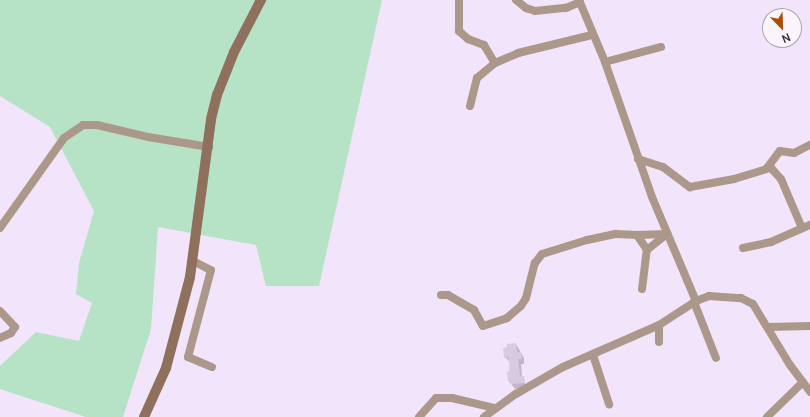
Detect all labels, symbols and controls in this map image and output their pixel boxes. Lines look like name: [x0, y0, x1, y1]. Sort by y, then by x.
north arrow: [762, 8, 802, 48]
text: N: [780, 30, 793, 47]

